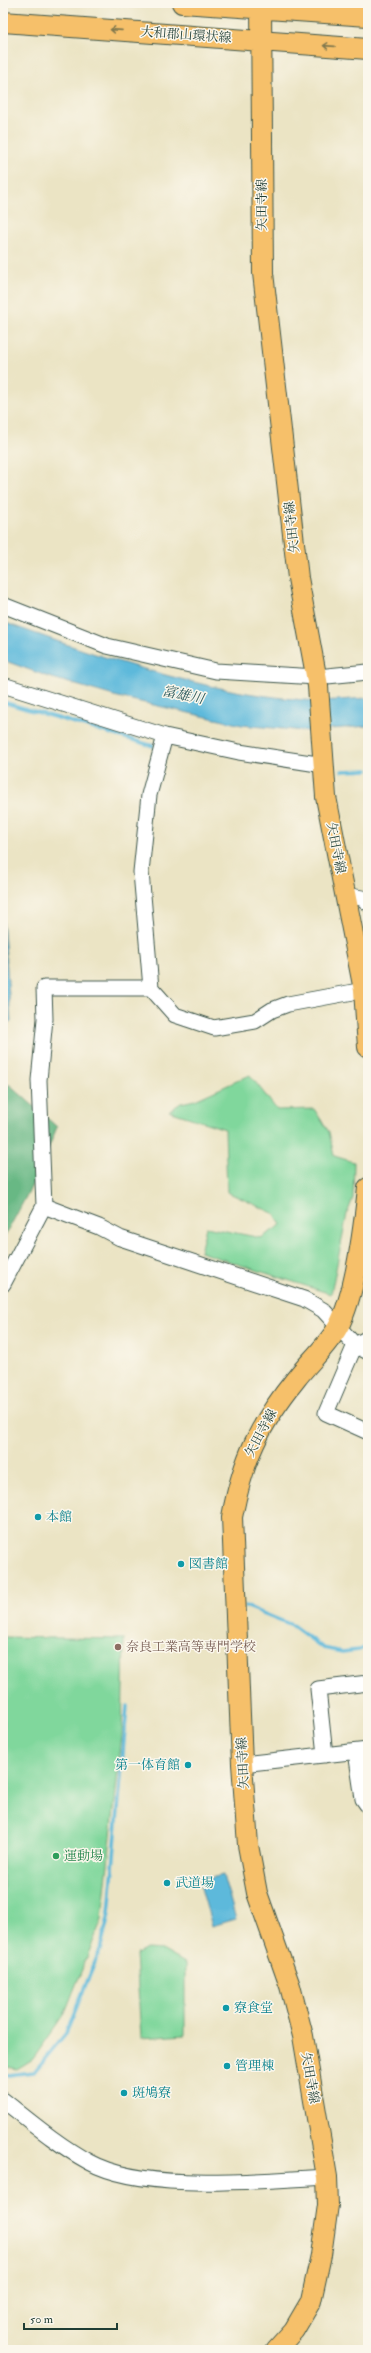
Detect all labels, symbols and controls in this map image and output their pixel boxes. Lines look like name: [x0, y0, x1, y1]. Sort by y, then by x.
street label: 大和郡山環状線: [140, 24, 232, 46]
one-way arrow: [110, 27, 123, 34]
one-way arrow: [323, 42, 336, 49]
street label: 矢田寺線: [254, 179, 270, 231]
street label: 矢田寺線: [281, 500, 303, 554]
water label: 富雄川: [161, 682, 207, 708]
street label: 矢田寺線: [323, 821, 349, 875]
street label: 矢田寺線: [242, 1406, 280, 1460]
place label: 本館: [46, 1509, 72, 1525]
marker: 本館: [33, 1512, 43, 1522]
place label: 図書館: [189, 1556, 228, 1572]
marker: 図書館: [176, 1559, 186, 1569]
place label: 奈良工業高等専門学校: [126, 1639, 256, 1655]
marker: 奈良工業高等専門学校: [113, 1642, 123, 1652]
street label: 矢田寺線: [234, 1737, 252, 1789]
place label: 第一体育館: [115, 1757, 180, 1773]
marker: 第一体育館: [183, 1760, 193, 1770]
place label: 運動場: [64, 1848, 103, 1864]
marker: 運動場: [51, 1851, 61, 1861]
place label: 武道場: [175, 1875, 214, 1891]
marker: 武道場: [162, 1878, 172, 1888]
place label: 寮食堂: [234, 2000, 273, 2016]
marker: 寮食堂: [221, 2003, 231, 2013]
street label: 矢田寺線: [298, 2051, 322, 2105]
place label: 管理棟: [235, 2058, 274, 2074]
marker: 管理棟: [222, 2061, 232, 2071]
place label: 斑鳩寮: [132, 2085, 171, 2101]
marker: 斑鳩寮: [119, 2088, 129, 2098]
scale bar: [24, 2305, 117, 2331]
text: 50 m: [30, 2312, 54, 2327]

